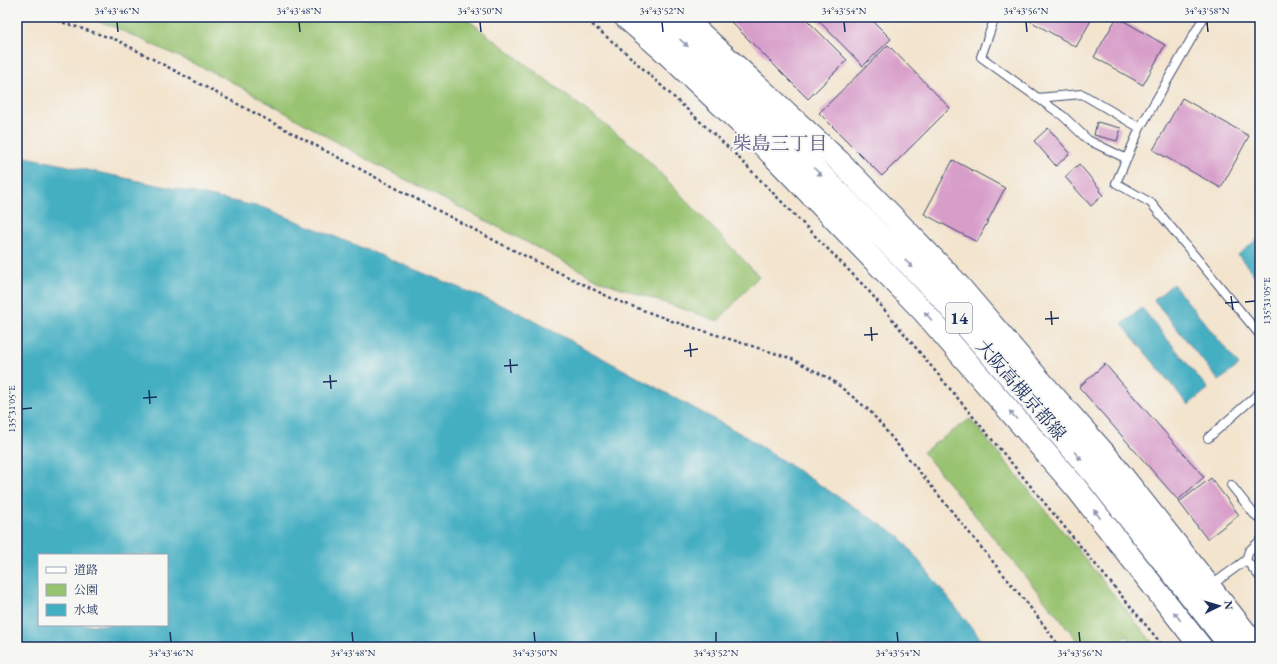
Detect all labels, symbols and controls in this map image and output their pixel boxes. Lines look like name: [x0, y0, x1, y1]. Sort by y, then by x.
text: 34°43'46"N: [95, 4, 140, 17]
text: 34°43'48"N: [277, 4, 322, 17]
text: 34°43'50"N: [458, 4, 503, 17]
text: 34°43'52"N: [640, 4, 685, 17]
text: 34°43'54"N: [822, 4, 867, 17]
text: 34°43'56"N: [1004, 4, 1049, 17]
text: 34°43'58"N: [1185, 4, 1230, 17]
one-way arrow: [679, 38, 689, 48]
district label: 柴島三丁目: [732, 131, 828, 156]
one-way arrow: [813, 167, 823, 177]
one-way arrow: [904, 259, 914, 269]
text: 135°31'05"E: [1260, 277, 1273, 325]
road number: 14: [946, 303, 972, 333]
one-way arrow: [923, 311, 932, 322]
street label: 大阪高槻京都線: [971, 335, 1071, 445]
text: 135°31'05"E: [5, 385, 18, 433]
one-way arrow: [1008, 409, 1017, 420]
one-way arrow: [1074, 451, 1083, 462]
one-way arrow: [1092, 509, 1101, 520]
legend: [38, 554, 168, 626]
text: 道路: [74, 562, 98, 578]
text: 公園: [74, 582, 98, 598]
north arrow: [1199, 586, 1239, 626]
text: N: [1222, 600, 1236, 610]
text: 水域: [74, 602, 98, 618]
one-way arrow: [1172, 611, 1181, 622]
text: 34°43'46"N: [149, 646, 194, 659]
text: 34°43'48"N: [331, 646, 376, 659]
text: 34°43'50"N: [513, 646, 558, 659]
text: 34°43'52"N: [694, 646, 739, 659]
text: 34°43'54"N: [876, 646, 921, 659]
text: 34°43'56"N: [1058, 646, 1103, 659]

